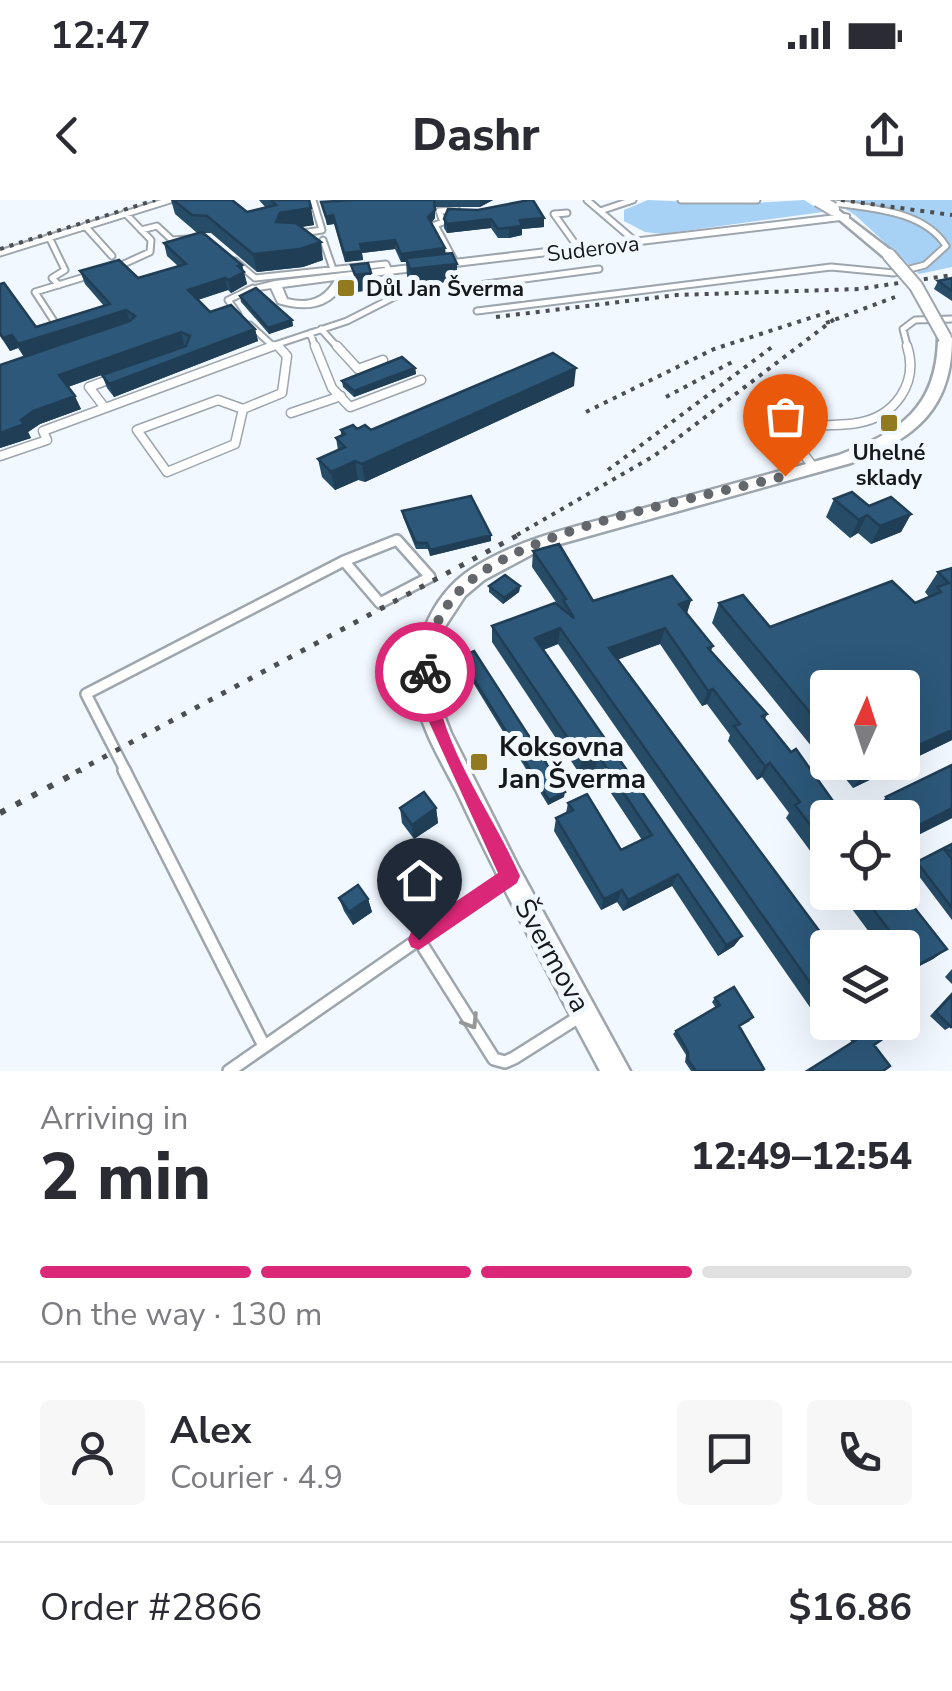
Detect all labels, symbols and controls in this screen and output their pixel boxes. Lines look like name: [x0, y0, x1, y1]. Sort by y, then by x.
text: 12:47: [50, 10, 151, 61]
text: Dashr: [412, 105, 540, 166]
icon: back: [40, 108, 95, 163]
icon: share: [857, 108, 912, 163]
street label: Suderova: [545, 228, 641, 270]
place label: Důl Jan Šverma: [366, 274, 524, 304]
marker: Důl Jan Šverma: [335, 277, 357, 299]
pin: [743, 374, 828, 477]
icon: bag: [758, 389, 813, 444]
marker: Uhelné sklady: [878, 412, 900, 434]
place label: Uhelné sklady: [853, 438, 925, 493]
courier: [375, 622, 475, 722]
icon: bike: [398, 645, 453, 700]
north arrow: [810, 670, 920, 780]
map controls: [810, 670, 920, 1040]
place label: Koksovna Jan Šverma: [498, 728, 646, 798]
marker: Koksovna Jan Šverma: [468, 751, 490, 773]
button: locate: [810, 800, 920, 910]
pin: [377, 838, 462, 941]
icon: home: [392, 853, 447, 908]
street label: Švermova: [505, 892, 599, 1019]
button: layers: [810, 930, 920, 1040]
one-way arrow: [459, 1011, 478, 1029]
text: Arriving in: [40, 1097, 188, 1140]
text: 12:49–12:54: [691, 1131, 912, 1182]
text: 2 min: [40, 1133, 211, 1222]
text: On the way · 130 m: [40, 1293, 322, 1336]
button: person: [40, 1400, 145, 1505]
button: chat: [677, 1400, 782, 1505]
button: phone: [807, 1400, 912, 1505]
text: Alex: [170, 1405, 251, 1456]
text: Courier · 4.9: [170, 1456, 343, 1499]
text: Order #2866: [40, 1582, 262, 1633]
text: $16.86: [789, 1582, 912, 1633]

